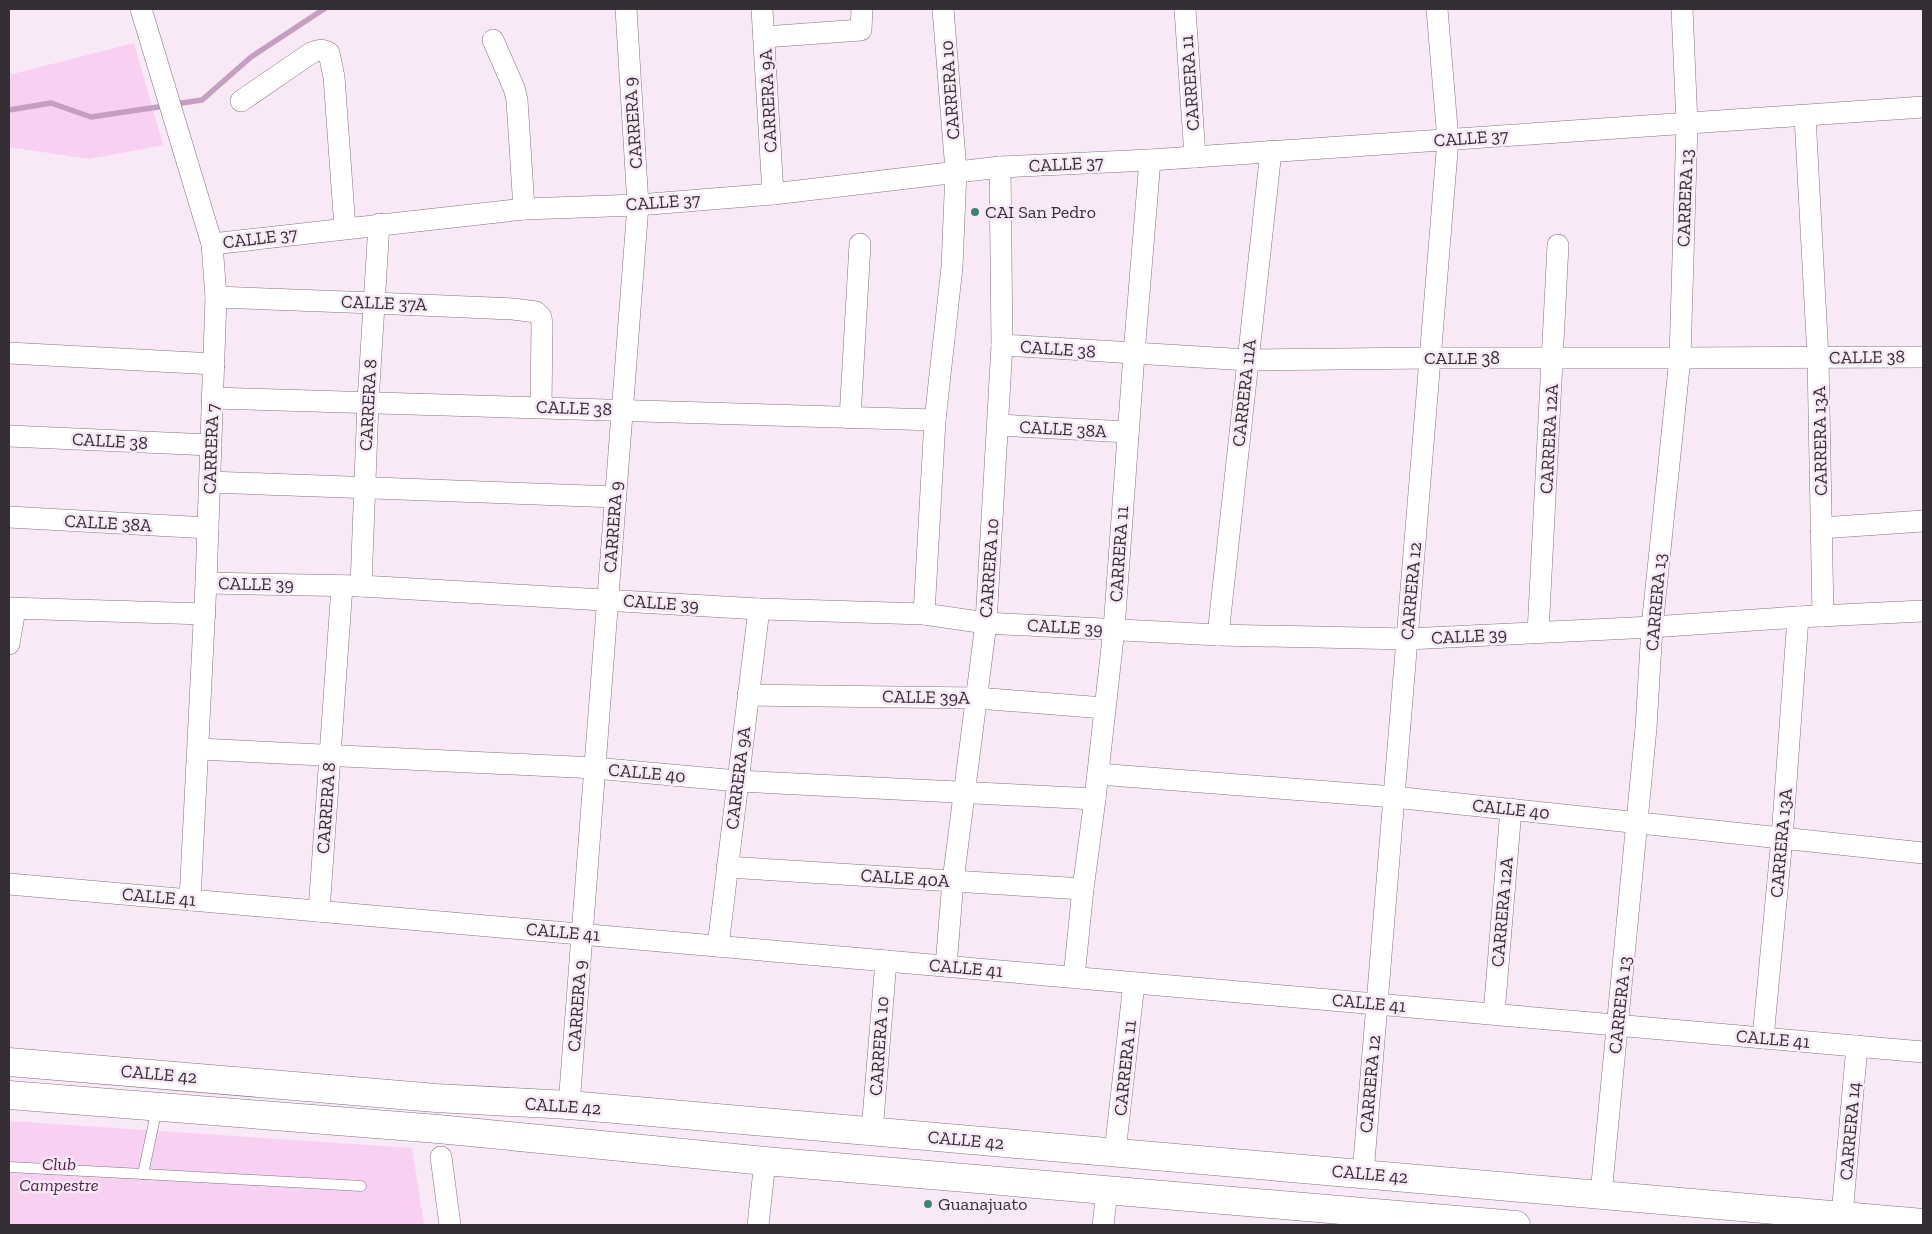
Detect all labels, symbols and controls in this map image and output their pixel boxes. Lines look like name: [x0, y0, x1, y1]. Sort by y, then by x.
street label: CARRERA 11: [1176, 34, 1204, 132]
street label: CARRERA 10: [936, 40, 964, 140]
street label: CARRERA 9A: [754, 48, 782, 153]
street label: CARRERA 9: [619, 76, 647, 170]
street label: CALLE 37: [1433, 124, 1510, 152]
street label: CARRERA 13: [1672, 148, 1698, 247]
street label: CALLE 37: [1028, 151, 1104, 177]
street label: CALLE 37: [625, 188, 702, 216]
place label: CAI San Pedro: [985, 201, 1096, 223]
marker: CAI San Pedro: [969, 206, 981, 218]
street label: CALLE 37: [222, 222, 299, 253]
street label: CALLE 37A: [341, 291, 428, 316]
street label: CALLE 38: [1019, 335, 1097, 363]
street label: CARRERA 11A: [1227, 338, 1261, 448]
street label: CALLE 38: [1829, 345, 1905, 369]
street label: CALLE 38: [1424, 347, 1500, 369]
street label: CARRERA 8: [355, 358, 381, 452]
street label: CARRERA 12A: [1535, 383, 1563, 495]
street label: CARRERA 13A: [1808, 386, 1832, 496]
street label: CALLE 38: [536, 396, 612, 420]
street label: CARRERA 7: [198, 403, 224, 495]
street label: CALLE 38A: [1019, 416, 1108, 442]
street label: CALLE 38: [71, 428, 149, 454]
street label: CARRERA 9: [599, 480, 627, 574]
street label: CARRERA 11: [1105, 505, 1133, 603]
street label: CALLE 38A: [64, 510, 153, 536]
street label: CARRERA 10: [975, 518, 1003, 618]
street label: CARRERA 12: [1396, 541, 1426, 641]
street label: CARRERA 13: [1641, 552, 1671, 652]
street label: CALLE 39: [218, 572, 294, 596]
street label: CALLE 39: [622, 589, 700, 617]
street label: CALLE 39: [1026, 614, 1104, 640]
street label: CALLE 39: [1430, 623, 1508, 649]
street label: CALLE 39A: [882, 685, 970, 709]
street label: CARRERA 9A: [721, 725, 755, 831]
street label: CALLE 40: [607, 759, 687, 787]
street label: CARRERA 8: [312, 761, 340, 855]
street label: CARRERA 13A: [1765, 787, 1797, 899]
street label: CALLE 40: [1471, 794, 1551, 824]
street label: CARRERA 12A: [1486, 856, 1518, 968]
street label: CALLE 40A: [860, 864, 951, 892]
street label: CALLE 41: [121, 883, 197, 911]
street label: CALLE 41: [525, 918, 601, 946]
street label: CALLE 41: [928, 954, 1004, 982]
street label: CARRERA 13: [1604, 955, 1636, 1055]
street label: CARRERA 9: [563, 959, 591, 1053]
street label: CALLE 41: [1331, 989, 1407, 1017]
street label: CARRERA 10: [865, 996, 893, 1096]
street label: CARRERA 11: [1109, 1019, 1141, 1117]
street label: CALLE 41: [1735, 1025, 1811, 1053]
street label: CARRERA 12: [1355, 1034, 1385, 1134]
street label: CALLE 42: [120, 1060, 198, 1088]
street label: CARRERA 14: [1835, 1080, 1865, 1181]
street label: CALLE 42: [524, 1092, 602, 1120]
street label: CALLE 42: [927, 1126, 1005, 1154]
park label: Club Campestre: [19, 1153, 99, 1196]
street label: CALLE 42: [1331, 1160, 1409, 1188]
place label: Guanajuato: [938, 1193, 1027, 1215]
marker: Guanajuato: [922, 1198, 934, 1210]

